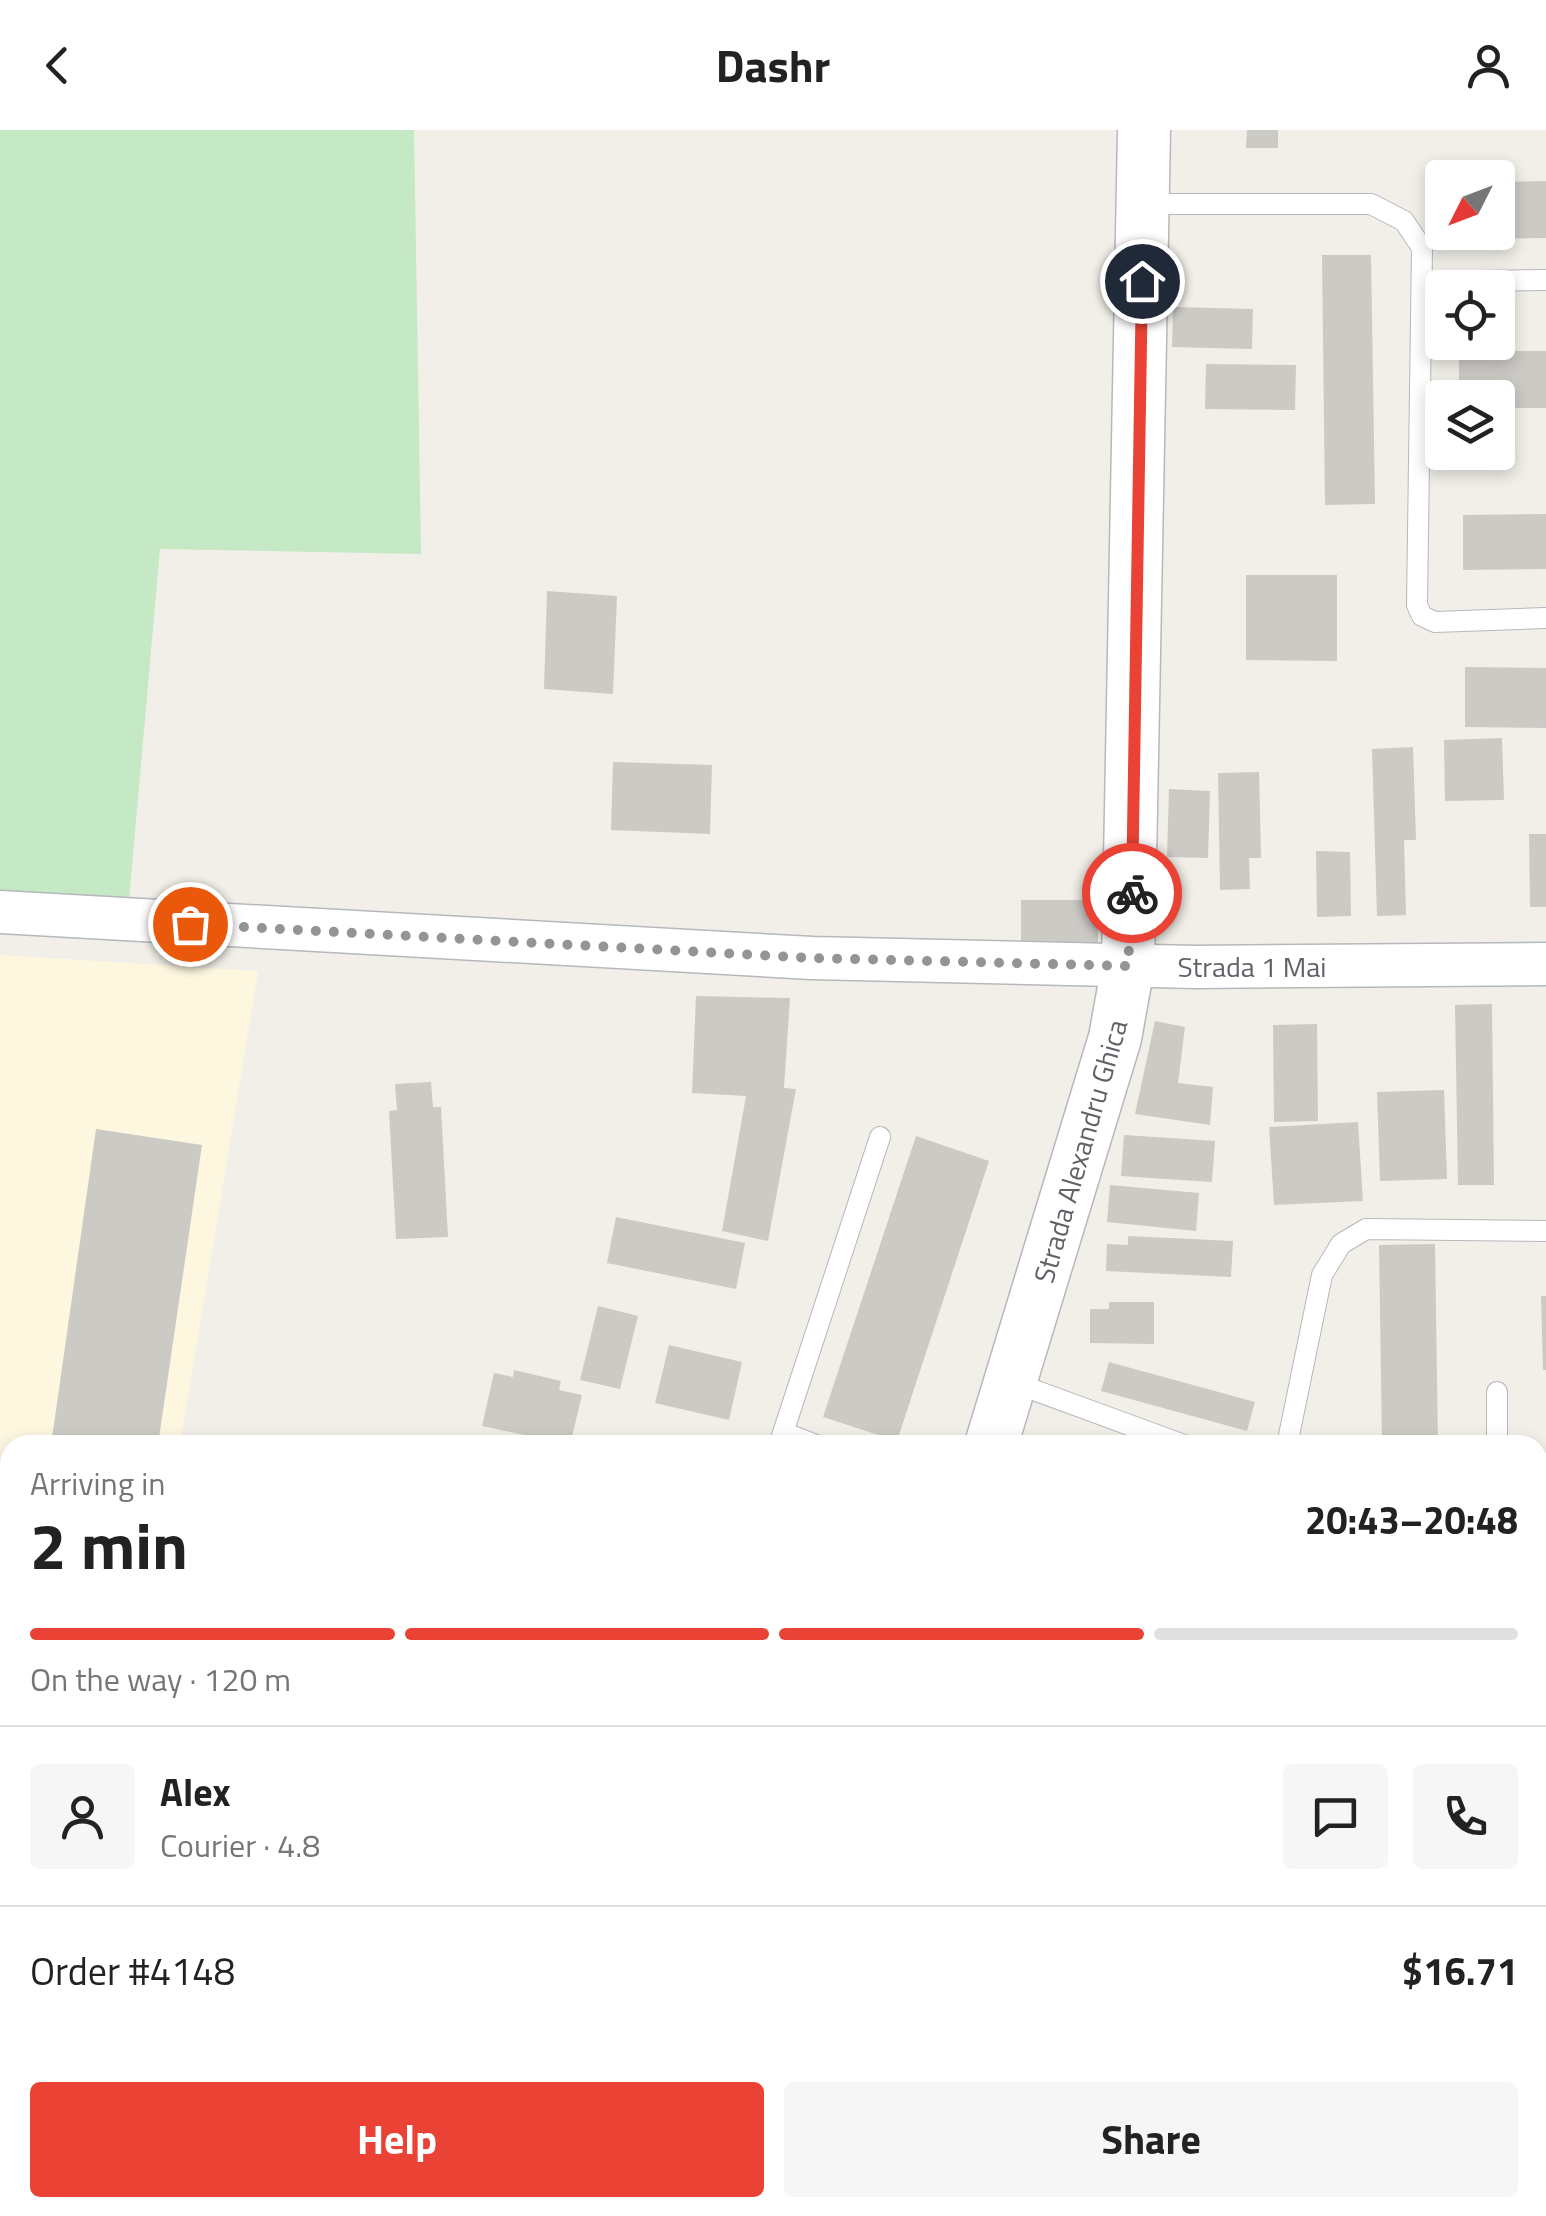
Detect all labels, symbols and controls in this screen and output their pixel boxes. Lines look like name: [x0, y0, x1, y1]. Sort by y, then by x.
text: Dashr: [716, 31, 830, 99]
icon: back: [30, 38, 85, 93]
icon: person: [1461, 38, 1516, 93]
north arrow: [1425, 160, 1515, 250]
map controls: [1425, 160, 1515, 470]
pin: [1100, 239, 1185, 324]
icon: home: [1115, 254, 1170, 309]
button: locate: [1425, 270, 1515, 360]
button: layers: [1425, 380, 1515, 470]
courier: [1082, 843, 1182, 943]
icon: bike: [1105, 866, 1160, 921]
pin: [148, 882, 233, 967]
icon: bag: [163, 897, 218, 952]
street label: Strada 1 Mai: [1178, 945, 1327, 988]
street label: Strada Alexandru Ghica: [1022, 1014, 1138, 1288]
text: Arriving in: [30, 1459, 166, 1507]
text: 20:43–20:48: [1305, 1491, 1518, 1549]
text: 2 min: [30, 1495, 188, 1594]
text: On the way · 120 m: [30, 1655, 291, 1703]
text: Alex: [160, 1763, 231, 1821]
button: person: [30, 1764, 135, 1869]
button: chat: [1283, 1764, 1388, 1869]
button: phone: [1413, 1764, 1518, 1869]
text: Courier · 4.8: [160, 1821, 320, 1869]
text: Order #4148: [30, 1942, 235, 2000]
text: $16.71: [1402, 1942, 1518, 2000]
button: Help: [30, 2082, 764, 2197]
button: Share: [784, 2082, 1518, 2197]

